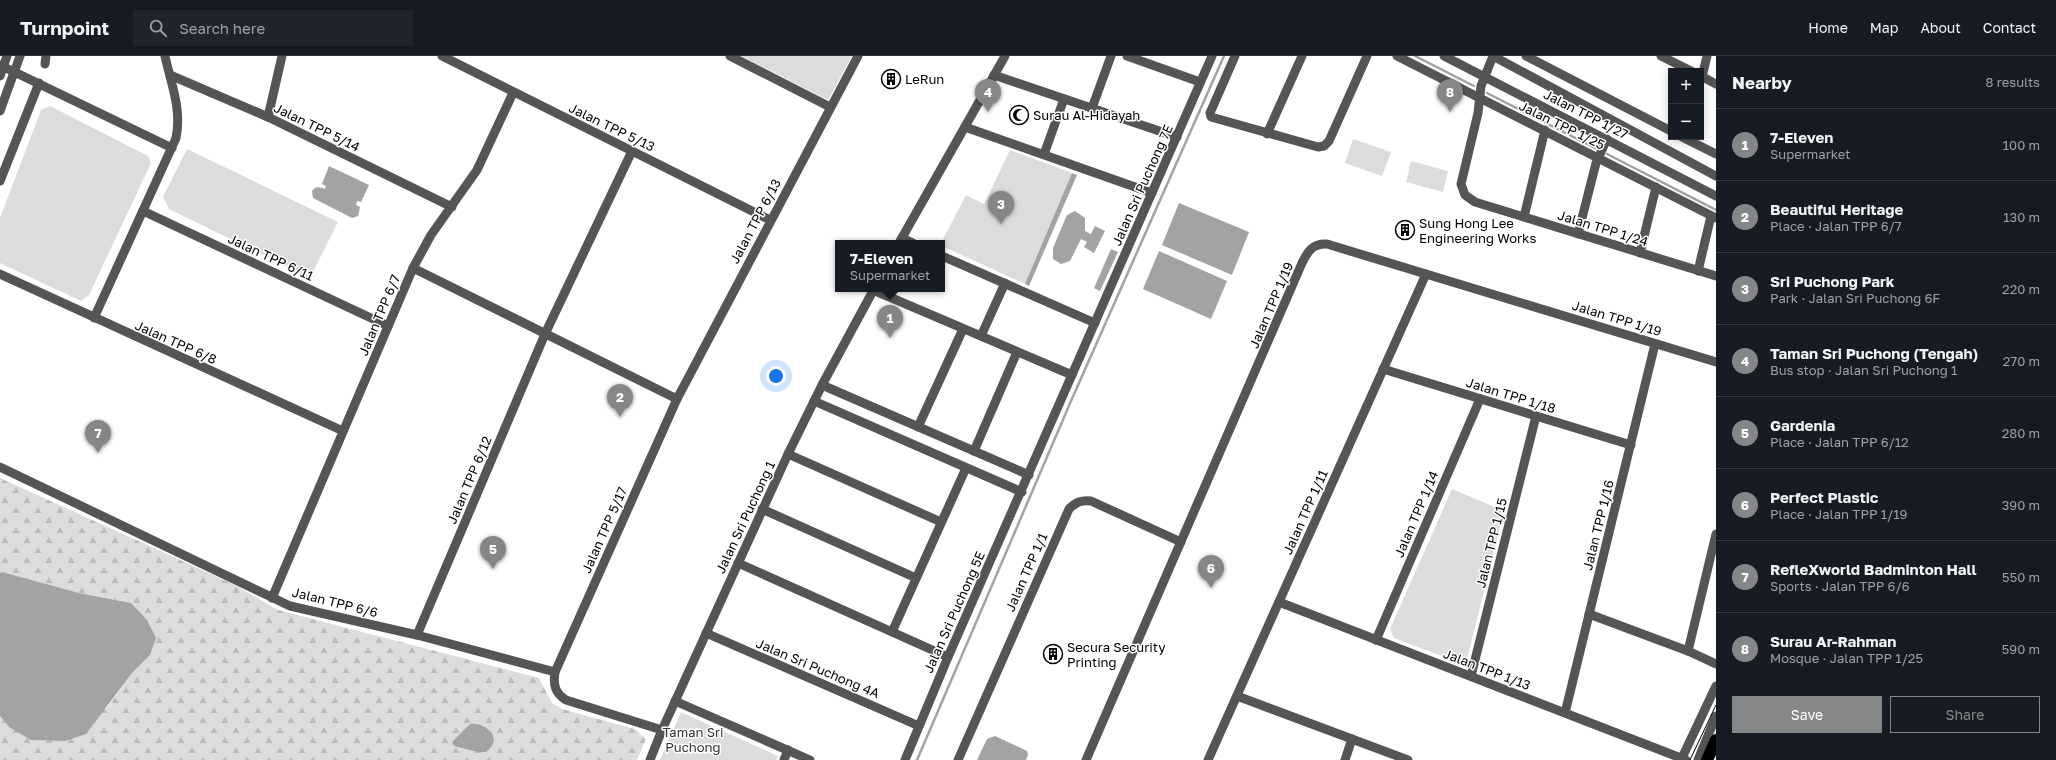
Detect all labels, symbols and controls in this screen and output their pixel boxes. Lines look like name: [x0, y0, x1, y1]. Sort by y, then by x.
search box: [133, 10, 413, 46]
text: Turnpoint: [20, 16, 109, 39]
icon: search: [147, 17, 169, 39]
text: Search here: [179, 19, 265, 37]
text: Home: [1808, 19, 1848, 36]
text: Map: [1870, 19, 1898, 36]
text: About: [1920, 19, 1961, 36]
text: Contact: [1983, 19, 2036, 36]
building icon: LeRun: [880, 68, 902, 90]
map controls: [1668, 68, 1704, 140]
button: +: [1668, 68, 1704, 104]
place label: LeRun: [905, 71, 944, 87]
text: Nearby: [1732, 72, 1792, 93]
text: 8 results: [1986, 74, 2040, 90]
pin: 4: [975, 79, 1001, 112]
pin: 8: [1437, 79, 1463, 112]
street label: Jalan TPP 1/27: [1541, 86, 1631, 142]
street label: Jalan TPP 1/25: [1517, 97, 1607, 153]
street label: Jalan TPP 5/14: [271, 99, 363, 155]
street label: Jalan TPP 5/13: [567, 99, 657, 155]
mosque icon: Surau Al-Hidayah: [1008, 104, 1030, 126]
button: −: [1668, 104, 1704, 140]
place label: Surau Al-Hidayah: [1033, 107, 1140, 123]
street label: Jalan Sri Puchong 7E: [1108, 122, 1176, 248]
text: 7-Eleven: [1770, 128, 1833, 146]
text: 1: [1742, 137, 1748, 153]
text: 100 m: [2003, 137, 2040, 153]
text: Supermarket: [1770, 146, 1851, 162]
street label: Jalan TPP 6/13: [726, 176, 784, 266]
pin: 3: [988, 191, 1014, 224]
text: Beautiful Heritage: [1770, 200, 1903, 218]
street label: Jalan TPP 1/24: [1556, 207, 1650, 249]
text: 2: [1741, 209, 1749, 225]
text: 130 m: [2003, 209, 2040, 225]
place label: Sung Hong Lee Engineering Works: [1419, 215, 1536, 246]
text: Place · Jalan TPP 6/7: [1770, 218, 1902, 234]
building icon: Sung Hong Lee Engineering Works: [1394, 219, 1416, 241]
street label: Jalan TPP 6/11: [226, 230, 316, 284]
popup: [835, 240, 945, 292]
text: 7-Eleven: [850, 249, 913, 267]
street label: Jalan TPP 1/19: [1246, 259, 1296, 351]
text: Supermarket: [850, 267, 930, 283]
street label: Jalan TPP 6/7: [355, 272, 403, 358]
text: Sri Puchong Park: [1770, 272, 1895, 290]
text: 3: [1741, 281, 1749, 297]
text: 220 m: [2002, 281, 2040, 297]
text: Park · Jalan Sri Puchong 6F: [1770, 290, 1940, 306]
street label: Jalan TPP 1/19: [1570, 297, 1664, 339]
pin: 1: [877, 305, 903, 338]
street label: Jalan TPP 6/8: [133, 317, 219, 367]
text: Taman Sri Puchong (Tengah): [1770, 344, 1978, 362]
text: 4: [1741, 353, 1749, 369]
text: 270 m: [2003, 353, 2040, 369]
text: Bus stop · Jalan Sri Puchong 1: [1770, 362, 1957, 378]
your location: [766, 366, 786, 386]
street label: Jalan TPP 1/18: [1464, 374, 1558, 416]
pin: 2: [607, 384, 633, 417]
text: Gardenia: [1770, 416, 1835, 434]
pin: 7: [85, 420, 111, 453]
text: 5: [1741, 425, 1749, 441]
text: 280 m: [2002, 425, 2040, 441]
street label: Jalan TPP 6/12: [443, 434, 495, 526]
text: Place · Jalan TPP 6/12: [1770, 434, 1909, 450]
street label: Jalan Sri Puchong 1: [712, 458, 778, 576]
street label: Jalan TPP 1/11: [1279, 467, 1331, 557]
street label: Jalan TPP 1/14: [1391, 468, 1441, 560]
street label: Jalan TPP 1/16: [1579, 478, 1617, 572]
street label: Jalan TPP 5/17: [578, 484, 630, 576]
text: Perfect Plastic: [1770, 488, 1878, 506]
street label: Jalan TPP 1/15: [1472, 496, 1510, 590]
text: 6: [1741, 497, 1749, 513]
text: 390 m: [2002, 497, 2040, 513]
text: Place · Jalan TPP 1/19: [1770, 506, 1907, 522]
street label: Jalan TPP 1/1: [1002, 530, 1050, 614]
pin: 5: [480, 536, 506, 569]
street label: Jalan Sri Puchong 5E: [920, 549, 988, 675]
pin: 6: [1198, 555, 1224, 588]
text: RefleXworld Badminton Hall: [1770, 560, 1977, 578]
text: 7: [1741, 569, 1749, 585]
text: 550 m: [2002, 569, 2040, 585]
text: Sports · Jalan TPP 6/6: [1770, 578, 1910, 594]
street label: Jalan TPP 6/6: [291, 584, 380, 620]
text: Surau Ar-Rahman: [1770, 632, 1896, 650]
street label: Jalan Sri Puchong 4A: [754, 635, 882, 701]
place label: Secura Security Printing: [1067, 639, 1166, 670]
text: 8: [1741, 641, 1749, 657]
text: 590 m: [2002, 641, 2040, 657]
building icon: Secura Security Printing: [1042, 643, 1064, 665]
street label: Jalan TPP 1/13: [1441, 645, 1533, 693]
text: Mosque · Jalan TPP 1/25: [1770, 650, 1923, 666]
button: Save: [1732, 696, 1882, 733]
button: Share: [1890, 696, 2040, 733]
park label: Taman Sri Puchong: [662, 724, 724, 755]

